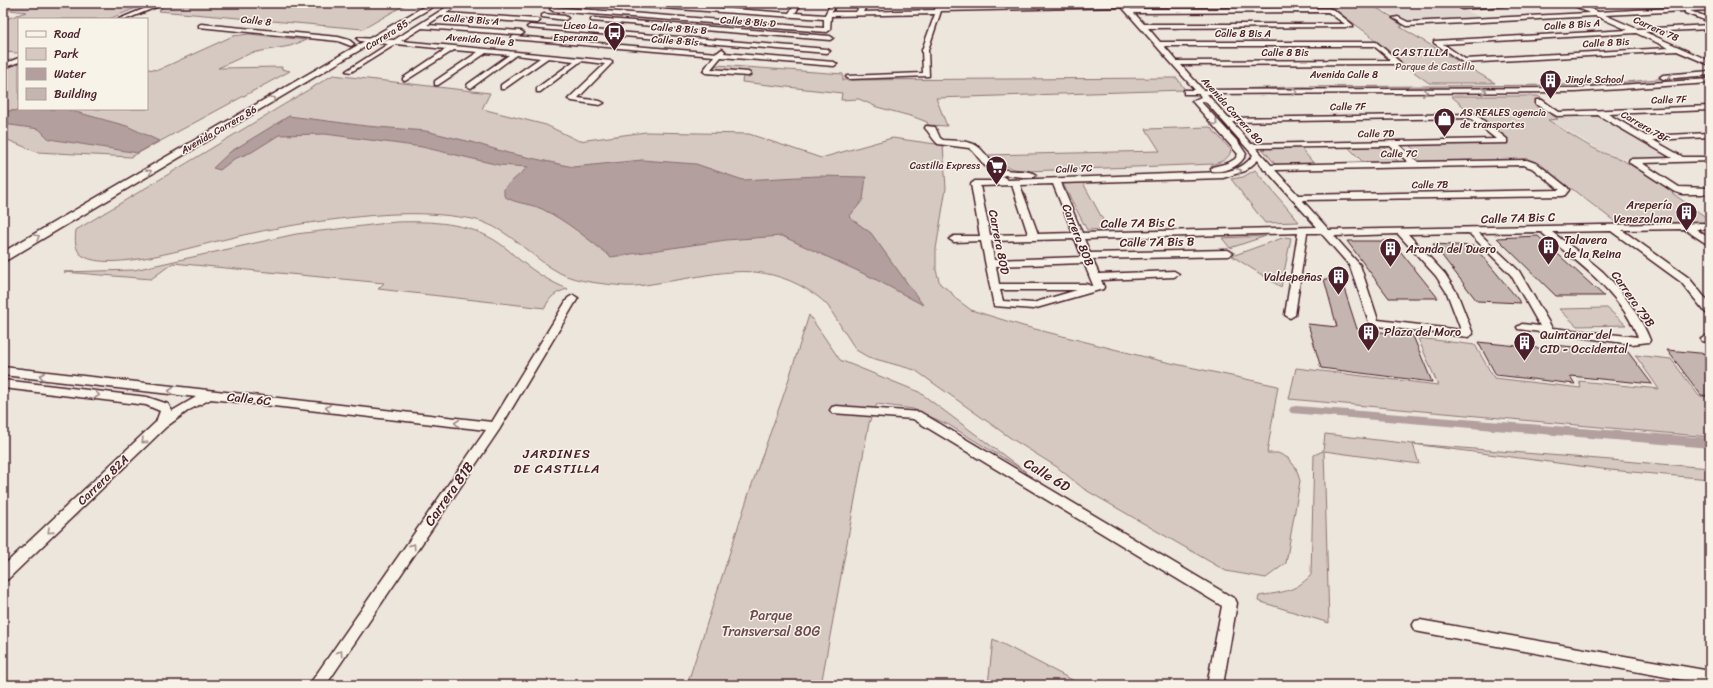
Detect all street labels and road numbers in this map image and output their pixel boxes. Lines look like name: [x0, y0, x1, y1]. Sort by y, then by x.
street label: Calle 8 Bis A: [442, 9, 500, 31]
street label: Calle 8: [240, 10, 272, 32]
street label: Calle 8 Bis D: [720, 11, 776, 33]
street label: Carrera 78: [1630, 11, 1682, 47]
street label: Calle 8 Bis A: [1543, 14, 1601, 36]
street label: Carrera 85: [362, 15, 412, 55]
street label: Calle 8 Bis B: [650, 18, 708, 40]
street label: Calle 8 Bis A: [1215, 25, 1271, 43]
street label: Avenida Calle 8: [444, 28, 515, 52]
street label: Calle 8 Bis: [651, 30, 699, 52]
street label: Calle 8 Bis: [1582, 33, 1630, 53]
street label: Calle 8 Bis: [1262, 44, 1309, 62]
street label: Avenida Calle 8: [1309, 66, 1378, 84]
street label: Avenida Carrera 80: [1196, 72, 1267, 149]
street label: Calle 7F: [1651, 90, 1688, 110]
street label: Calle 7F: [1330, 98, 1367, 116]
street label: Avenida Carrera 86: [177, 101, 261, 160]
street label: Carrera 78F: [1617, 106, 1673, 148]
street label: Calle 7D: [1358, 125, 1394, 143]
street label: Calle 7C: [1381, 145, 1418, 163]
street label: Calle 7C: [1055, 159, 1093, 179]
street label: Calle 7B: [1411, 176, 1449, 194]
street label: Carrera 80B: [1055, 200, 1101, 270]
street label: Calle 7A Bis C: [1480, 206, 1556, 230]
street label: Carrera 80D: [982, 208, 1016, 277]
street label: Calle 7A Bis C: [1101, 211, 1176, 235]
street label: Calle 7A Bis B: [1119, 230, 1195, 254]
street label: Carrera 79B: [1605, 266, 1661, 332]
street label: Calle 6C: [226, 386, 273, 412]
street label: Carrera 82A: [72, 449, 134, 511]
street label: Calle 6D: [1019, 451, 1076, 499]
street label: Carrera 81B: [417, 456, 481, 532]

